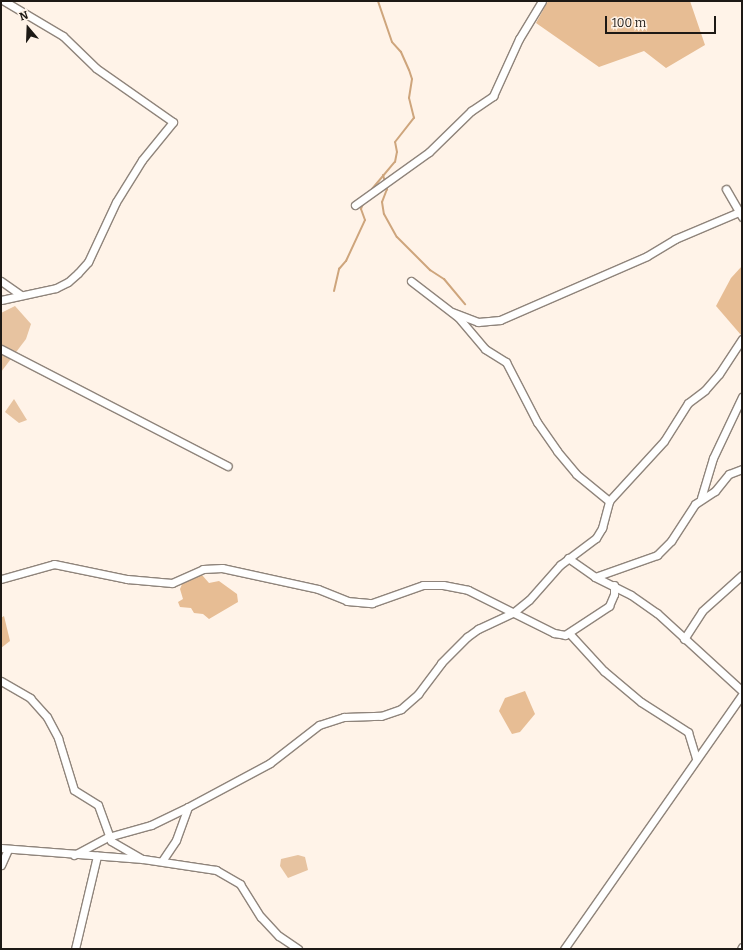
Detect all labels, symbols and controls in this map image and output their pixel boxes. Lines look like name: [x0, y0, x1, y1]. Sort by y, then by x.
north arrow: [8, 8, 48, 48]
scale bar: [607, 8, 718, 34]
text: N: [18, 9, 30, 24]
text: 100 m: [612, 16, 646, 30]

